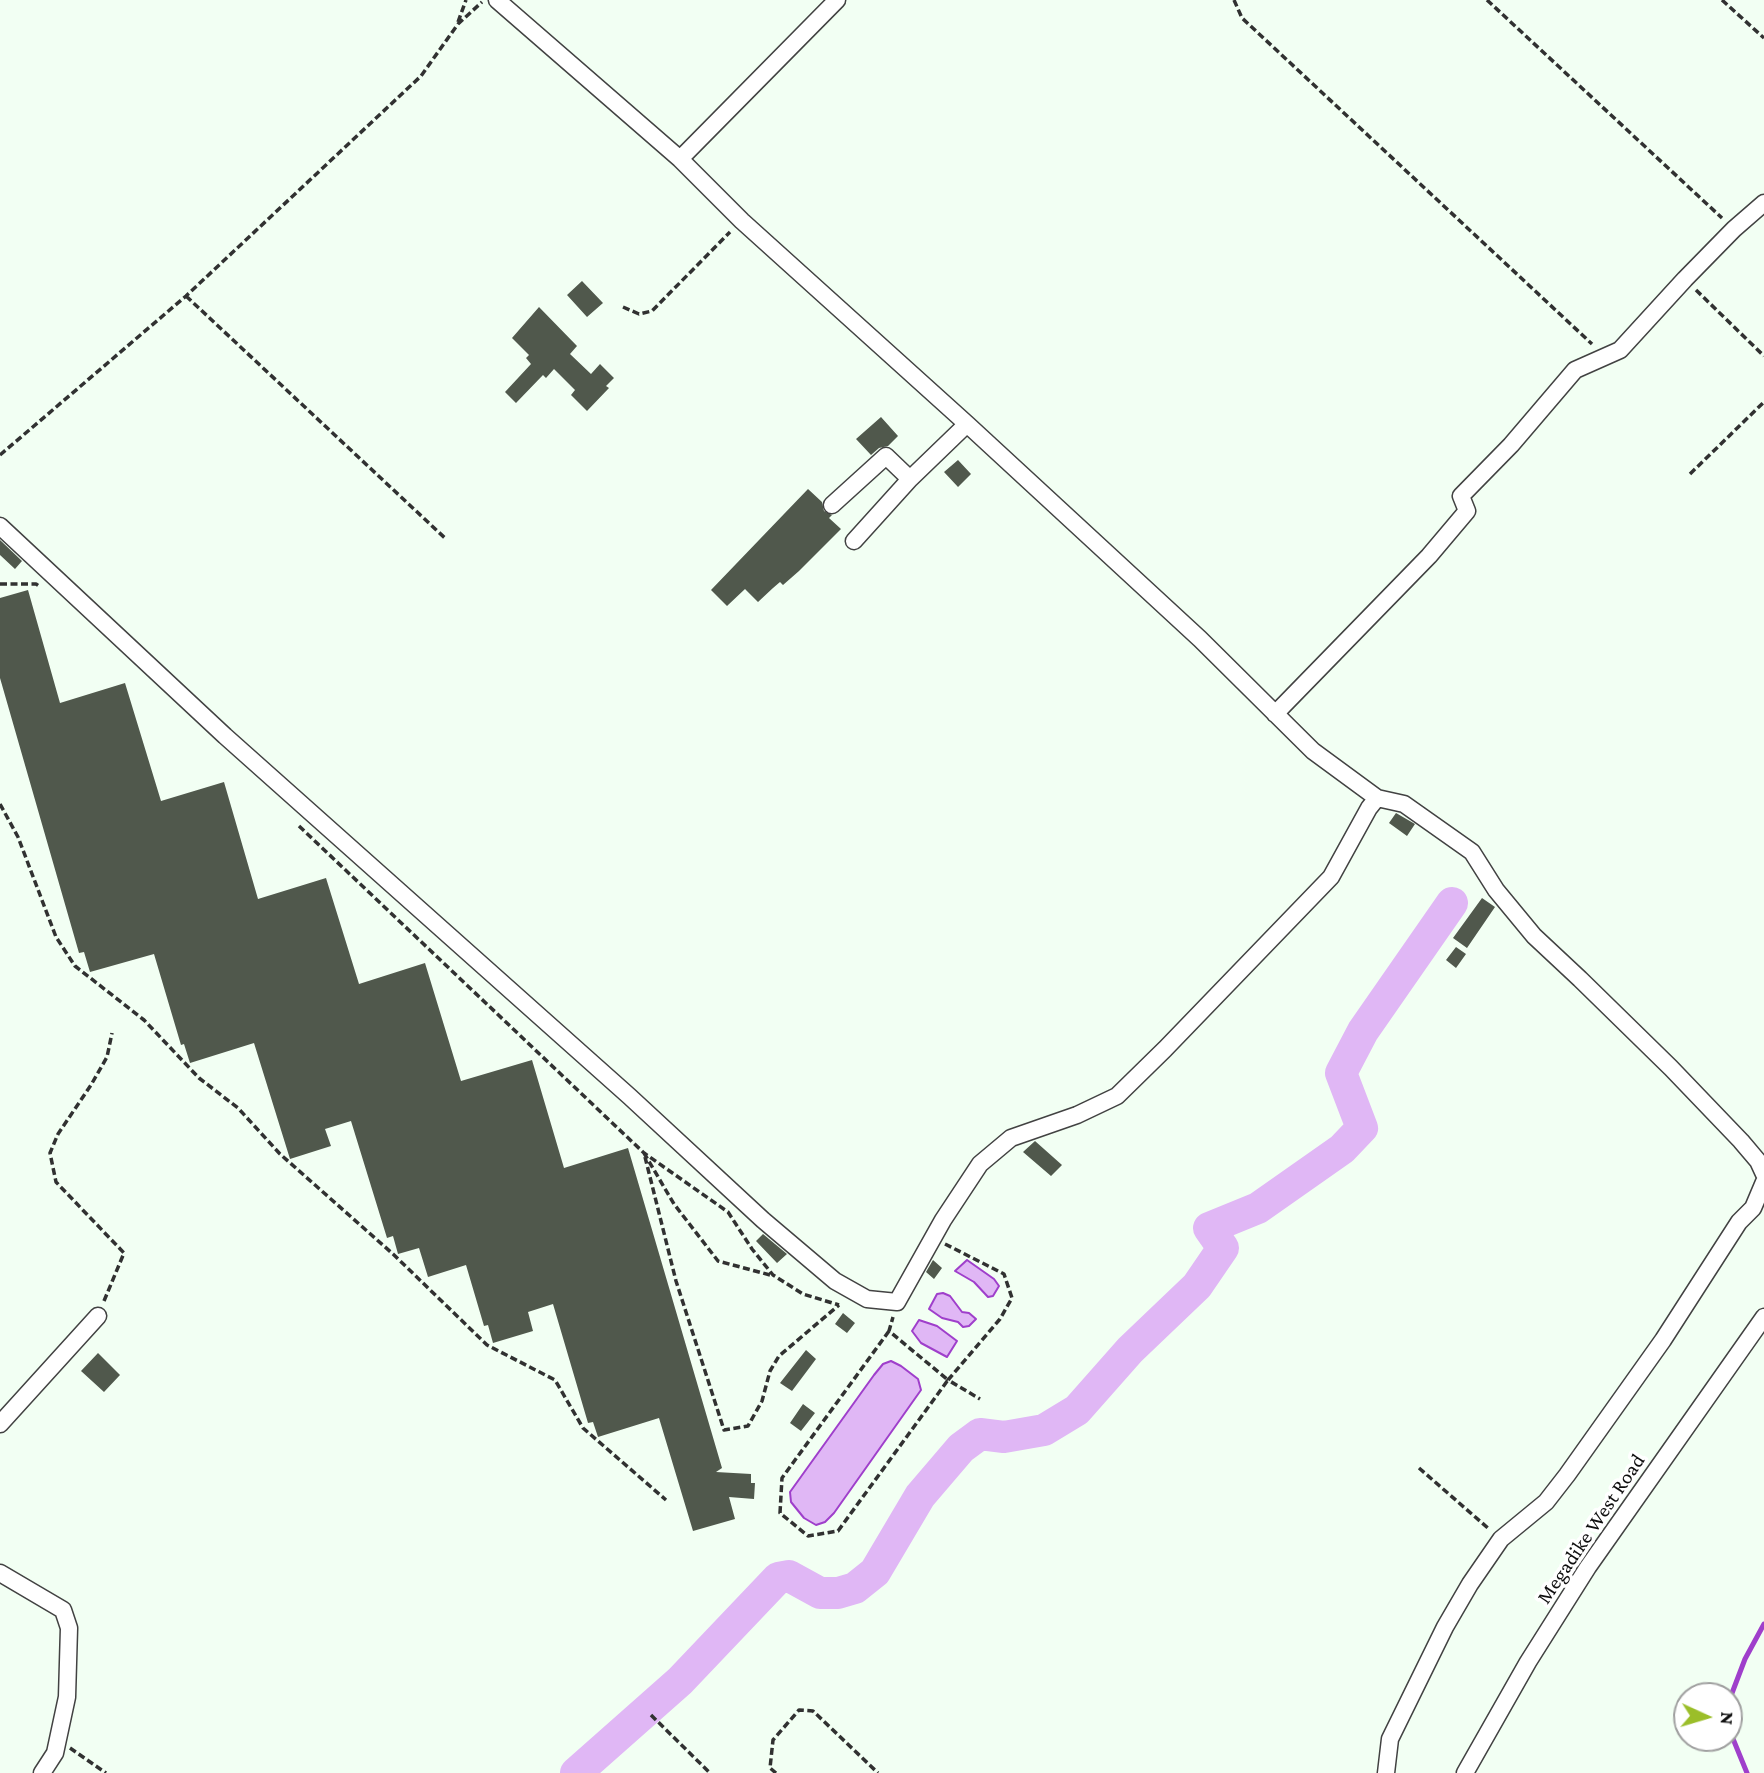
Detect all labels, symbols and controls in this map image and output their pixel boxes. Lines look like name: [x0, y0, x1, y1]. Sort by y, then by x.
street label: Megadike West Road: [1532, 1449, 1650, 1609]
north arrow: [1673, 1682, 1743, 1752]
text: N: [1717, 1711, 1738, 1726]

